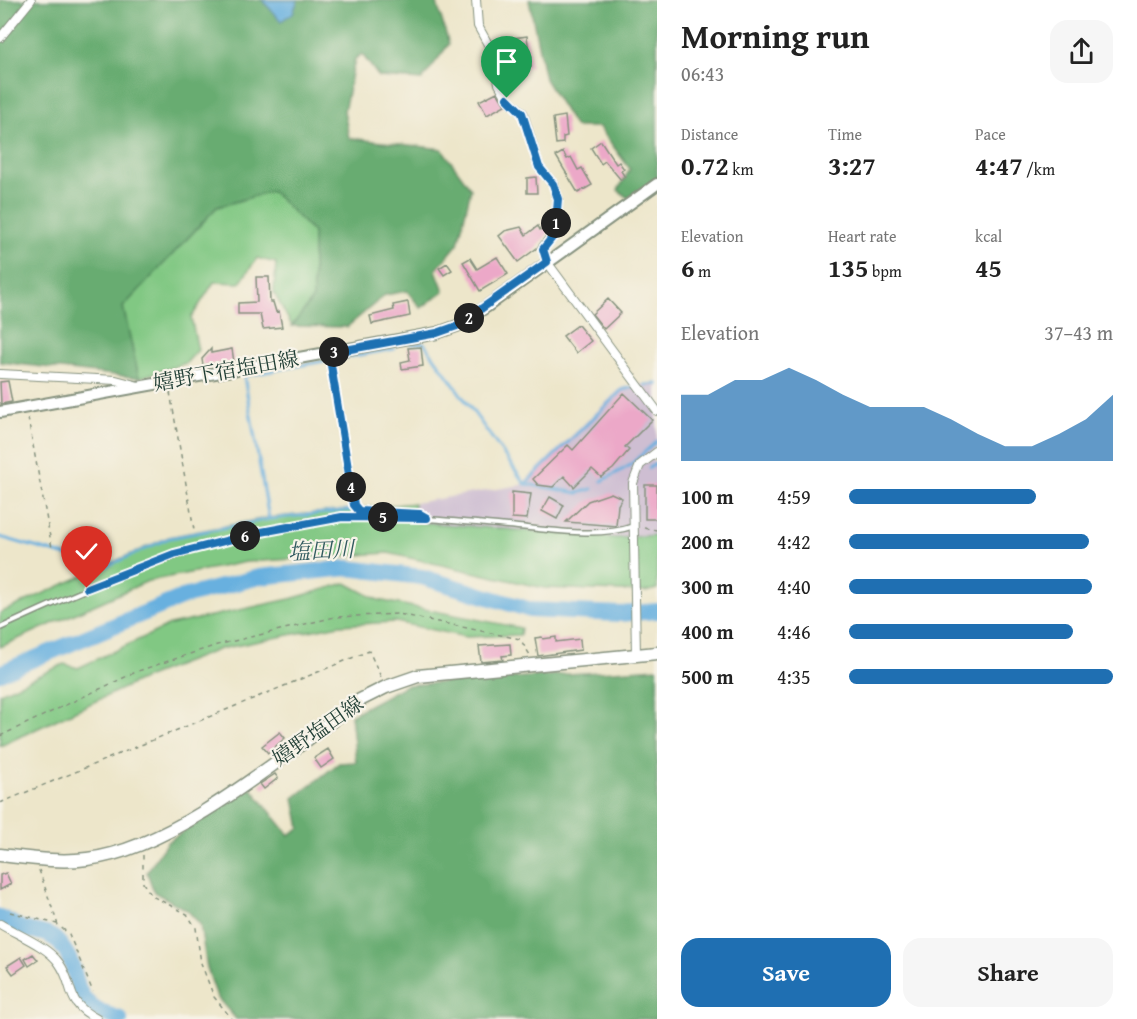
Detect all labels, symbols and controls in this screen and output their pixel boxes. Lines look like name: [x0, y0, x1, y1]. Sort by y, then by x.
text: Morning run: [681, 12, 870, 60]
button: share: [1050, 20, 1113, 83]
pin: [481, 36, 532, 98]
icon: arrive: [490, 45, 523, 78]
text: 06:43: [681, 59, 724, 88]
text: Distance: [681, 122, 738, 146]
text: Time: [828, 122, 862, 146]
text: Pace: [975, 122, 1006, 146]
text: 0.72: [681, 146, 729, 185]
text: 3:27: [828, 146, 876, 185]
text: 4:47: [975, 146, 1023, 185]
text: km: [729, 157, 753, 181]
text: /km: [1023, 157, 1055, 181]
pin: 1: [541, 208, 571, 238]
text: 1: [552, 211, 560, 235]
text: Elevation: [681, 224, 744, 248]
text: Heart rate: [828, 224, 897, 248]
text: kcal: [975, 224, 1002, 248]
text: 6: [681, 248, 694, 287]
text: 135: [828, 248, 868, 287]
text: 45: [975, 248, 1002, 287]
text: m: [694, 259, 711, 283]
text: bpm: [868, 259, 902, 283]
pin: 2: [454, 303, 484, 333]
text: 2: [465, 306, 473, 330]
text: Elevation: [681, 318, 759, 347]
text: 37–43 m: [1044, 318, 1113, 347]
pin: 3: [319, 337, 349, 367]
text: 3: [330, 340, 338, 364]
street label: 嬉野下宿塩田線: [151, 342, 301, 399]
pin: 4: [336, 472, 366, 502]
text: 4: [347, 475, 355, 499]
text: 100 m: [681, 482, 734, 511]
text: 4:59: [777, 482, 811, 511]
pin: 5: [368, 502, 398, 532]
text: 5: [379, 505, 387, 529]
pin: 6: [230, 521, 260, 551]
text: 6: [241, 524, 249, 548]
pin: [61, 526, 112, 588]
text: 200 m: [681, 527, 734, 556]
text: 4:42: [777, 527, 811, 556]
water label: 塩田川: [287, 532, 357, 568]
icon: check: [70, 535, 103, 568]
text: 300 m: [681, 572, 734, 601]
text: 4:40: [777, 572, 811, 601]
text: 400 m: [681, 617, 734, 646]
text: 4:46: [777, 617, 811, 646]
text: 500 m: [681, 662, 734, 691]
text: 4:35: [777, 662, 811, 691]
street label: 嬉野塩田線: [266, 688, 370, 773]
button: Save: [681, 938, 891, 1007]
button: Share: [903, 938, 1113, 1007]

